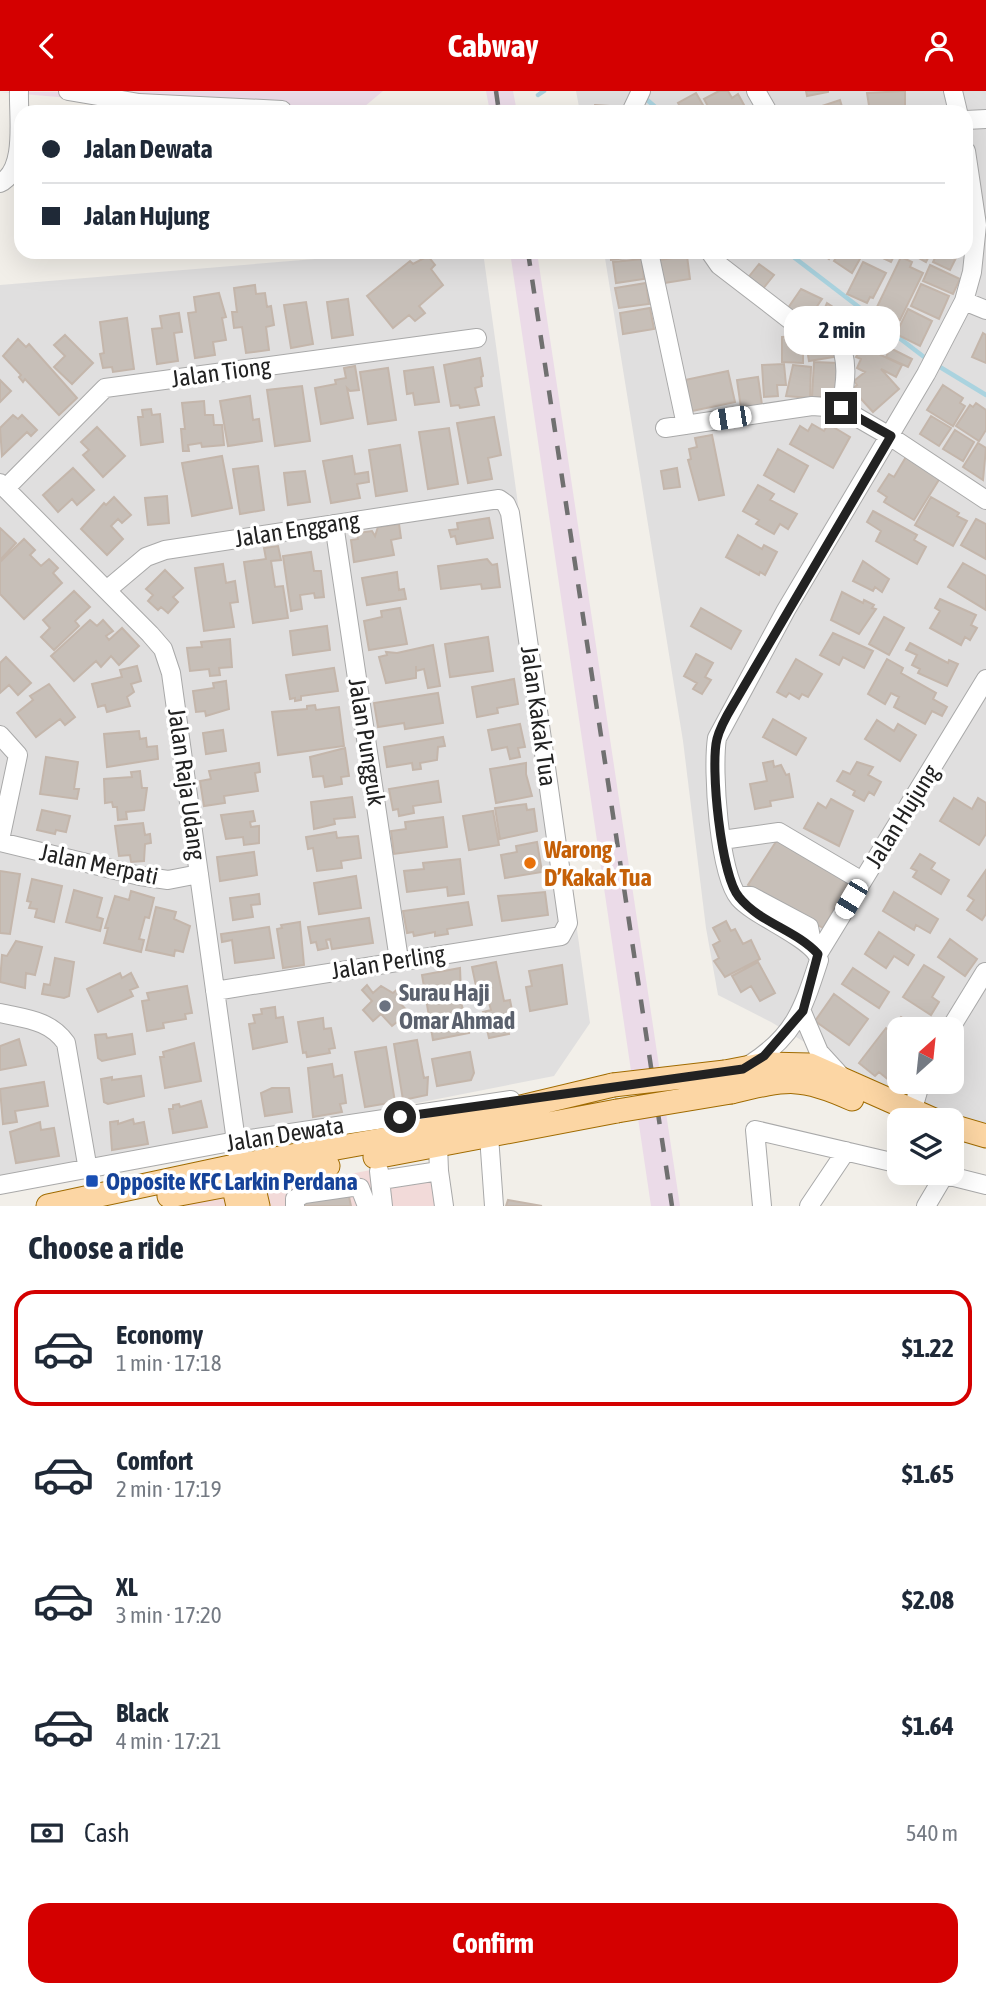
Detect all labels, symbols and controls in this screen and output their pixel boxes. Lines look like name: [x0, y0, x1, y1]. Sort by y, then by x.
icon: back: [28, 27, 66, 65]
text: Cabway: [448, 27, 538, 64]
icon: person: [920, 27, 958, 65]
text: Jalan Dewata: [84, 134, 213, 164]
text: Jalan Hujung: [84, 201, 210, 231]
callout: 2 min: [783, 307, 899, 355]
text: 2 min: [819, 317, 865, 343]
street label: Jalan Tiong: [170, 352, 273, 392]
route end: [825, 392, 857, 424]
car: [708, 404, 753, 432]
street label: Jalan Enggang: [233, 506, 362, 552]
street label: Jalan Kakak Tua: [516, 644, 562, 788]
street label: Jalan Pungguk: [344, 676, 390, 808]
street label: Jalan Raja Udang: [163, 706, 211, 862]
street label: Jalan Hujung: [860, 759, 945, 872]
place label: Warong D’Kakak Tua: [543, 836, 652, 891]
street label: Jalan Merpati: [37, 838, 161, 890]
marker: Warong D’Kakak Tua: [522, 855, 538, 871]
car: [832, 876, 871, 922]
street label: Jalan Perling: [329, 940, 447, 984]
place label: Surau Haji Omar Ahmad: [399, 979, 515, 1034]
marker: Surau Haji Omar Ahmad: [377, 998, 393, 1014]
north arrow: [887, 1017, 964, 1094]
map controls: [887, 1017, 964, 1185]
route start: [384, 1101, 416, 1133]
button: layers: [887, 1108, 964, 1185]
street label: Jalan Dewata: [224, 1111, 346, 1157]
place label: Opposite KFC Larkin Perdana: [106, 1168, 358, 1195]
marker: Opposite KFC Larkin Perdana: [84, 1173, 100, 1189]
text: Choose a ride: [28, 1229, 184, 1266]
icon: car: [32, 1317, 95, 1380]
text: Economy: [116, 1320, 203, 1350]
text: $1.22: [902, 1333, 954, 1363]
text: 1 min · 17:18: [116, 1350, 222, 1376]
icon: car: [32, 1443, 95, 1506]
text: Comfort: [116, 1446, 193, 1476]
text: $1.65: [902, 1459, 954, 1489]
text: 2 min · 17:19: [116, 1476, 222, 1502]
icon: car: [32, 1569, 95, 1632]
text: XL: [116, 1572, 138, 1602]
text: $2.08: [902, 1585, 954, 1615]
text: 3 min · 17:20: [116, 1602, 222, 1628]
icon: car: [32, 1695, 95, 1758]
text: Black: [116, 1698, 168, 1728]
text: $1.64: [902, 1711, 954, 1741]
text: 4 min · 17:21: [116, 1728, 222, 1754]
icon: cash: [28, 1814, 66, 1852]
text: Cash: [84, 1818, 130, 1848]
text: 540 m: [906, 1820, 958, 1846]
button: Confirm: [28, 1903, 958, 1983]

